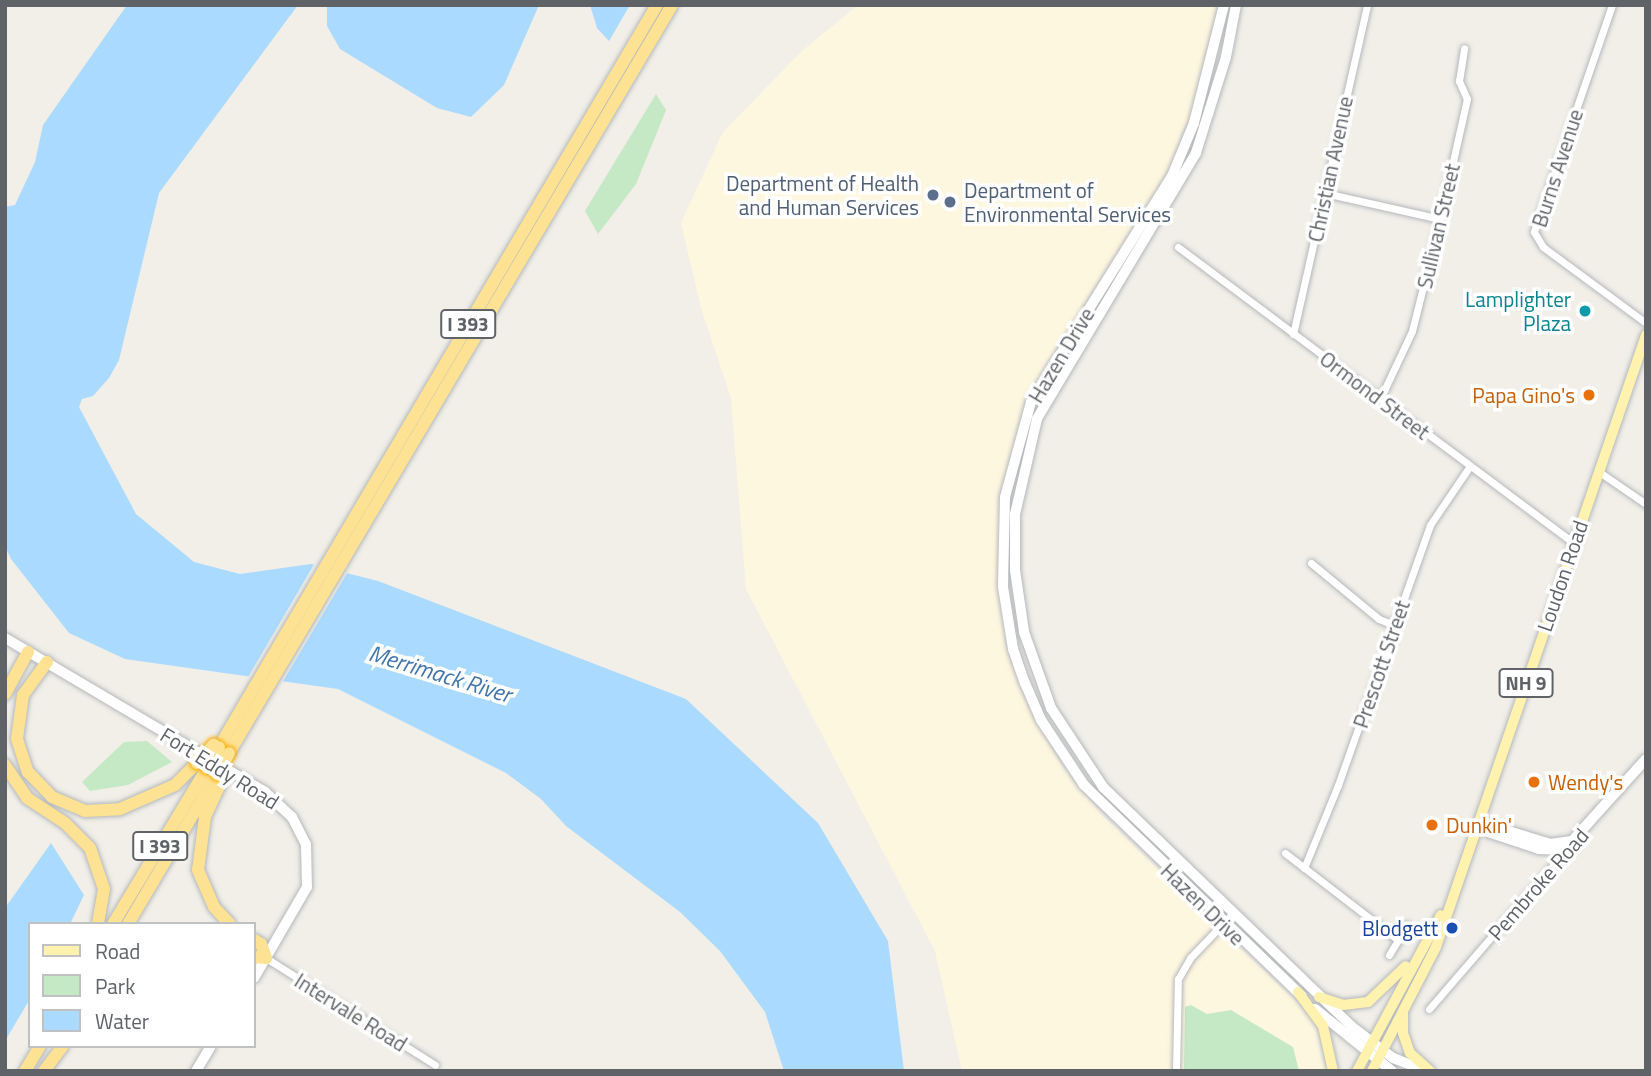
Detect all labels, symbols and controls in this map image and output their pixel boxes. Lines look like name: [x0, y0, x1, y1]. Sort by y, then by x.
street label: Christian Avenue: [1302, 94, 1358, 244]
street label: Burns Avenue: [1526, 106, 1588, 230]
street label: Sullivan Street: [1411, 161, 1465, 291]
place label: Department of Health and Human Services: [726, 170, 919, 220]
place label: Department of Environmental Services: [964, 177, 1171, 227]
marker: Department of Health and Human Services: [925, 187, 941, 203]
marker: Department of Environmental Services: [942, 194, 958, 210]
place label: Lamplighter Plaza: [1465, 286, 1571, 336]
street label: Hazen Drive: [1023, 303, 1099, 407]
marker: Lamplighter Plaza: [1577, 303, 1593, 319]
road number: I 393: [440, 308, 496, 340]
street label: Ormond Street: [1315, 346, 1435, 444]
place label: Papa Gino's: [1472, 382, 1575, 408]
marker: Papa Gino's: [1581, 387, 1597, 403]
street label: Loudon Road: [1531, 517, 1593, 635]
street label: Prescott Street: [1347, 597, 1415, 731]
water label: Merrimack River: [365, 639, 515, 709]
road number: NH 9: [1498, 668, 1554, 698]
street label: Fort Eddy Road: [156, 722, 284, 814]
place label: Wendy's: [1548, 769, 1623, 795]
marker: Wendy's: [1526, 774, 1542, 790]
place label: Dunkin': [1446, 812, 1512, 838]
marker: Dunkin': [1424, 817, 1440, 833]
street label: Pembroke Road: [1483, 823, 1593, 945]
road number: I 393: [132, 831, 188, 862]
street label: Hazen Drive: [1156, 858, 1250, 950]
place label: Blodgett: [1362, 915, 1438, 941]
marker: Blodgett: [1444, 920, 1460, 936]
legend: [28, 922, 256, 1048]
text: Road: [95, 935, 140, 967]
street label: Intervale Road: [290, 968, 412, 1056]
text: Park: [95, 970, 135, 1002]
text: Water: [95, 1005, 149, 1037]

